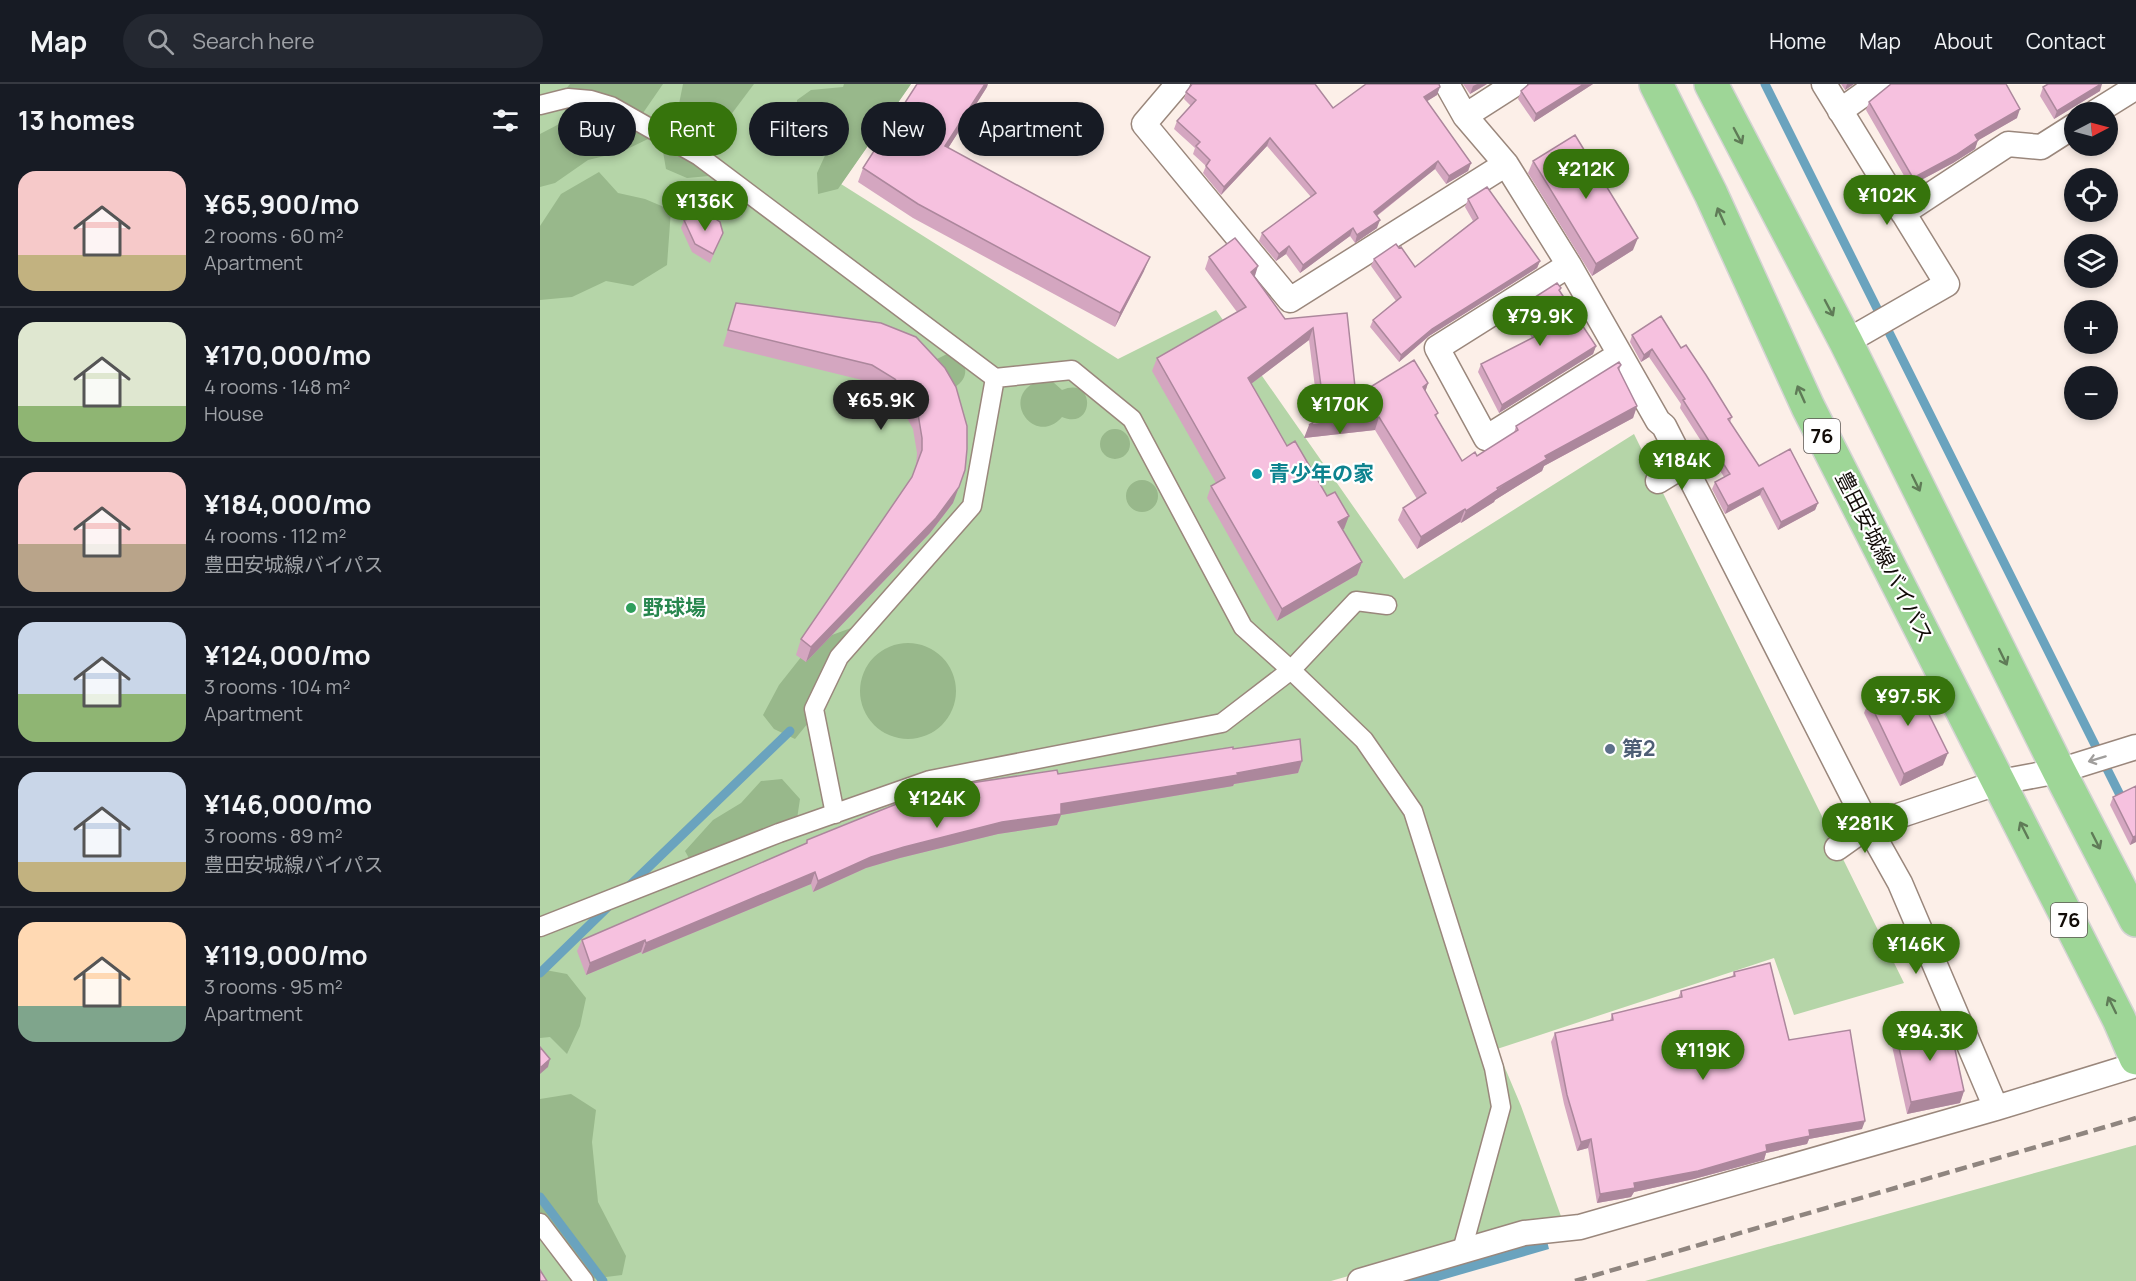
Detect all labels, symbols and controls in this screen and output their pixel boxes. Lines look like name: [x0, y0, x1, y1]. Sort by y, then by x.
search box: [123, 14, 543, 68]
text: Map: [30, 22, 87, 60]
icon: search: [144, 25, 177, 58]
text: Search here: [192, 26, 315, 56]
text: Home: [1769, 27, 1826, 55]
text: Map: [1859, 27, 1901, 55]
text: About: [1934, 27, 1993, 55]
text: Contact: [2026, 27, 2106, 55]
text: 13 homes: [18, 102, 135, 138]
chip: Buy: [558, 102, 636, 156]
chip: Rent: [648, 102, 737, 156]
chip: Filters: [749, 102, 849, 156]
chip: New: [861, 102, 946, 156]
chip: Apartment: [958, 102, 1104, 156]
north arrow: [2064, 102, 2118, 156]
map controls: [2064, 102, 2118, 420]
icon: filters: [489, 104, 522, 137]
one-way arrow: [1733, 126, 1744, 144]
pin: ¥212K: [1544, 149, 1628, 200]
text: ¥212K: [1557, 155, 1615, 182]
button: locate: [2064, 168, 2118, 222]
pin: ¥102K: [1845, 175, 1929, 226]
pin: ¥136K: [663, 181, 747, 232]
text: ¥102K: [1858, 181, 1917, 208]
text: ¥65,900/mo: [204, 186, 359, 222]
text: ¥136K: [676, 187, 734, 214]
icon: home: [66, 195, 138, 267]
one-way arrow: [1714, 208, 1726, 226]
text: 2 rooms · 60 m²: [204, 222, 344, 249]
button: layers: [2064, 234, 2118, 288]
text: Apartment: [204, 249, 303, 276]
pin: ¥79.9K: [1491, 296, 1589, 347]
one-way arrow: [1824, 299, 1835, 317]
button: +: [2064, 300, 2118, 354]
text: ¥79.9K: [1507, 302, 1573, 329]
text: ¥170,000/mo: [204, 337, 371, 373]
icon: home: [66, 346, 138, 418]
button: −: [2064, 366, 2118, 420]
text: 4 rooms · 148 m²: [204, 373, 351, 400]
pin: ¥65.9K: [832, 380, 930, 431]
pin: ¥170K: [1298, 384, 1382, 435]
one-way arrow: [1795, 385, 1807, 403]
text: ¥65.9K: [847, 386, 915, 413]
text: ¥170K: [1311, 390, 1369, 417]
text: House: [204, 400, 264, 427]
road number: 76: [1804, 419, 1840, 453]
pin: ¥184K: [1640, 440, 1724, 491]
text: ¥184K: [1653, 446, 1711, 473]
place label: 青少年の家: [1269, 459, 1374, 487]
street label: 豊田安城線バイパス: [1830, 466, 1940, 647]
marker: 青少年の家: [1250, 467, 1264, 481]
one-way arrow: [1911, 473, 1922, 491]
text: ¥184,000/mo: [204, 486, 371, 522]
icon: home: [66, 496, 138, 568]
text: 4 rooms · 112 m²: [204, 522, 346, 549]
text: 豊田安城線バイパス: [204, 551, 384, 578]
place label: 野球場: [643, 593, 706, 621]
marker: 野球場: [624, 601, 638, 615]
text: ¥124,000/mo: [204, 637, 370, 673]
icon: home: [66, 646, 138, 718]
one-way arrow: [1997, 648, 2009, 666]
text: 3 rooms · 104 m²: [204, 673, 350, 700]
pin: ¥97.5K: [1859, 676, 1957, 727]
text: ¥97.5K: [1875, 682, 1941, 709]
text: Apartment: [204, 700, 303, 727]
place label: 第2: [1622, 734, 1656, 762]
marker: 第2: [1603, 742, 1617, 756]
one-way arrow: [2088, 754, 2107, 765]
pin: ¥124K: [895, 778, 979, 829]
text: ¥124K: [908, 784, 966, 811]
text: ¥146,000/mo: [204, 786, 372, 822]
icon: home: [66, 796, 138, 868]
pin: ¥281K: [1823, 803, 1907, 854]
text: ¥281K: [1836, 809, 1894, 836]
text: 3 rooms · 89 m²: [204, 822, 343, 849]
one-way arrow: [2018, 822, 2030, 840]
one-way arrow: [2090, 832, 2102, 850]
text: 豊田安城線バイパス: [204, 851, 384, 878]
road number: 76: [2051, 903, 2087, 937]
pin: ¥146K: [1874, 924, 1958, 975]
text: ¥146K: [1887, 930, 1945, 957]
text: ¥119,000/mo: [204, 937, 368, 973]
icon: home: [66, 946, 138, 1018]
text: 3 rooms · 95 m²: [204, 973, 343, 1000]
one-way arrow: [2106, 996, 2118, 1014]
text: Apartment: [204, 1000, 303, 1027]
pin: ¥94.3K: [1881, 1011, 1979, 1062]
text: ¥94.3K: [1896, 1017, 1964, 1044]
pin: ¥119K: [1661, 1030, 1745, 1081]
text: ¥119K: [1675, 1036, 1731, 1063]

